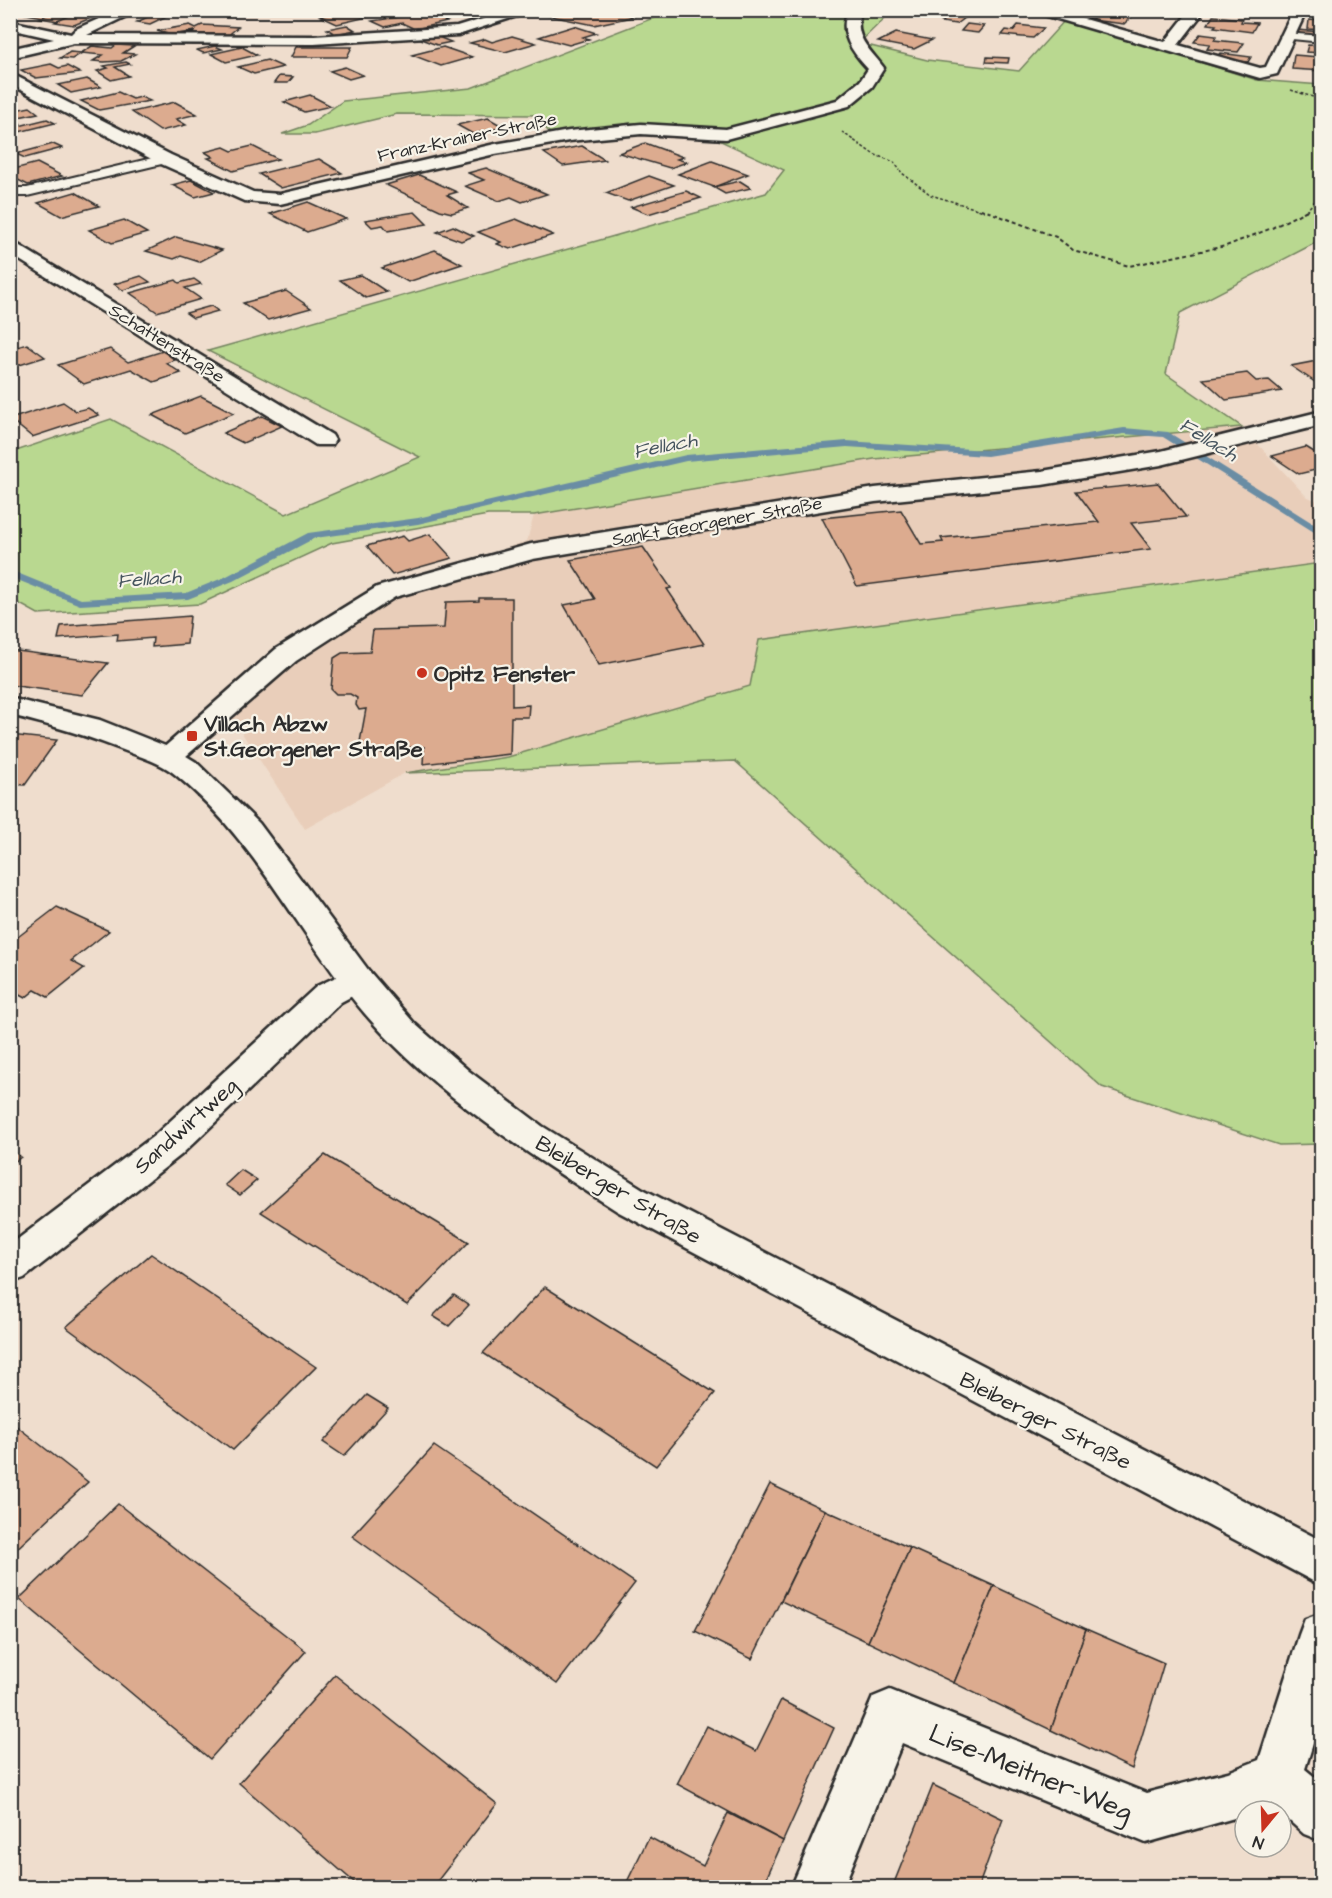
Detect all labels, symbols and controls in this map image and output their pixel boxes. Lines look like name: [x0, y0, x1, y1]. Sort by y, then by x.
street label: Franz-Krainer-Straße: [375, 106, 559, 169]
street label: Schattenstraße: [104, 298, 230, 389]
water label: Fellach: [1174, 411, 1244, 469]
water label: Fellach: [631, 426, 700, 466]
street label: Sankt Georgener Straße: [610, 491, 825, 553]
water label: Fellach: [116, 563, 183, 595]
place label: Opitz Fenster: [434, 659, 576, 690]
marker: Opitz Fenster: [415, 666, 429, 680]
place label: Villach Abzw St.Georgener Straße: [203, 709, 423, 766]
marker: Villach Abzw St.Georgener Straße: [185, 729, 199, 743]
street label: Sandwirtweg: [127, 1071, 246, 1182]
street label: Bleiberger Straße: [529, 1128, 707, 1253]
street label: Bleiberger Straße: [954, 1365, 1137, 1479]
street label: Lise-Meitner-Weg: [923, 1715, 1138, 1832]
north arrow: [1233, 1799, 1293, 1859]
text: N: [1250, 1830, 1267, 1854]

